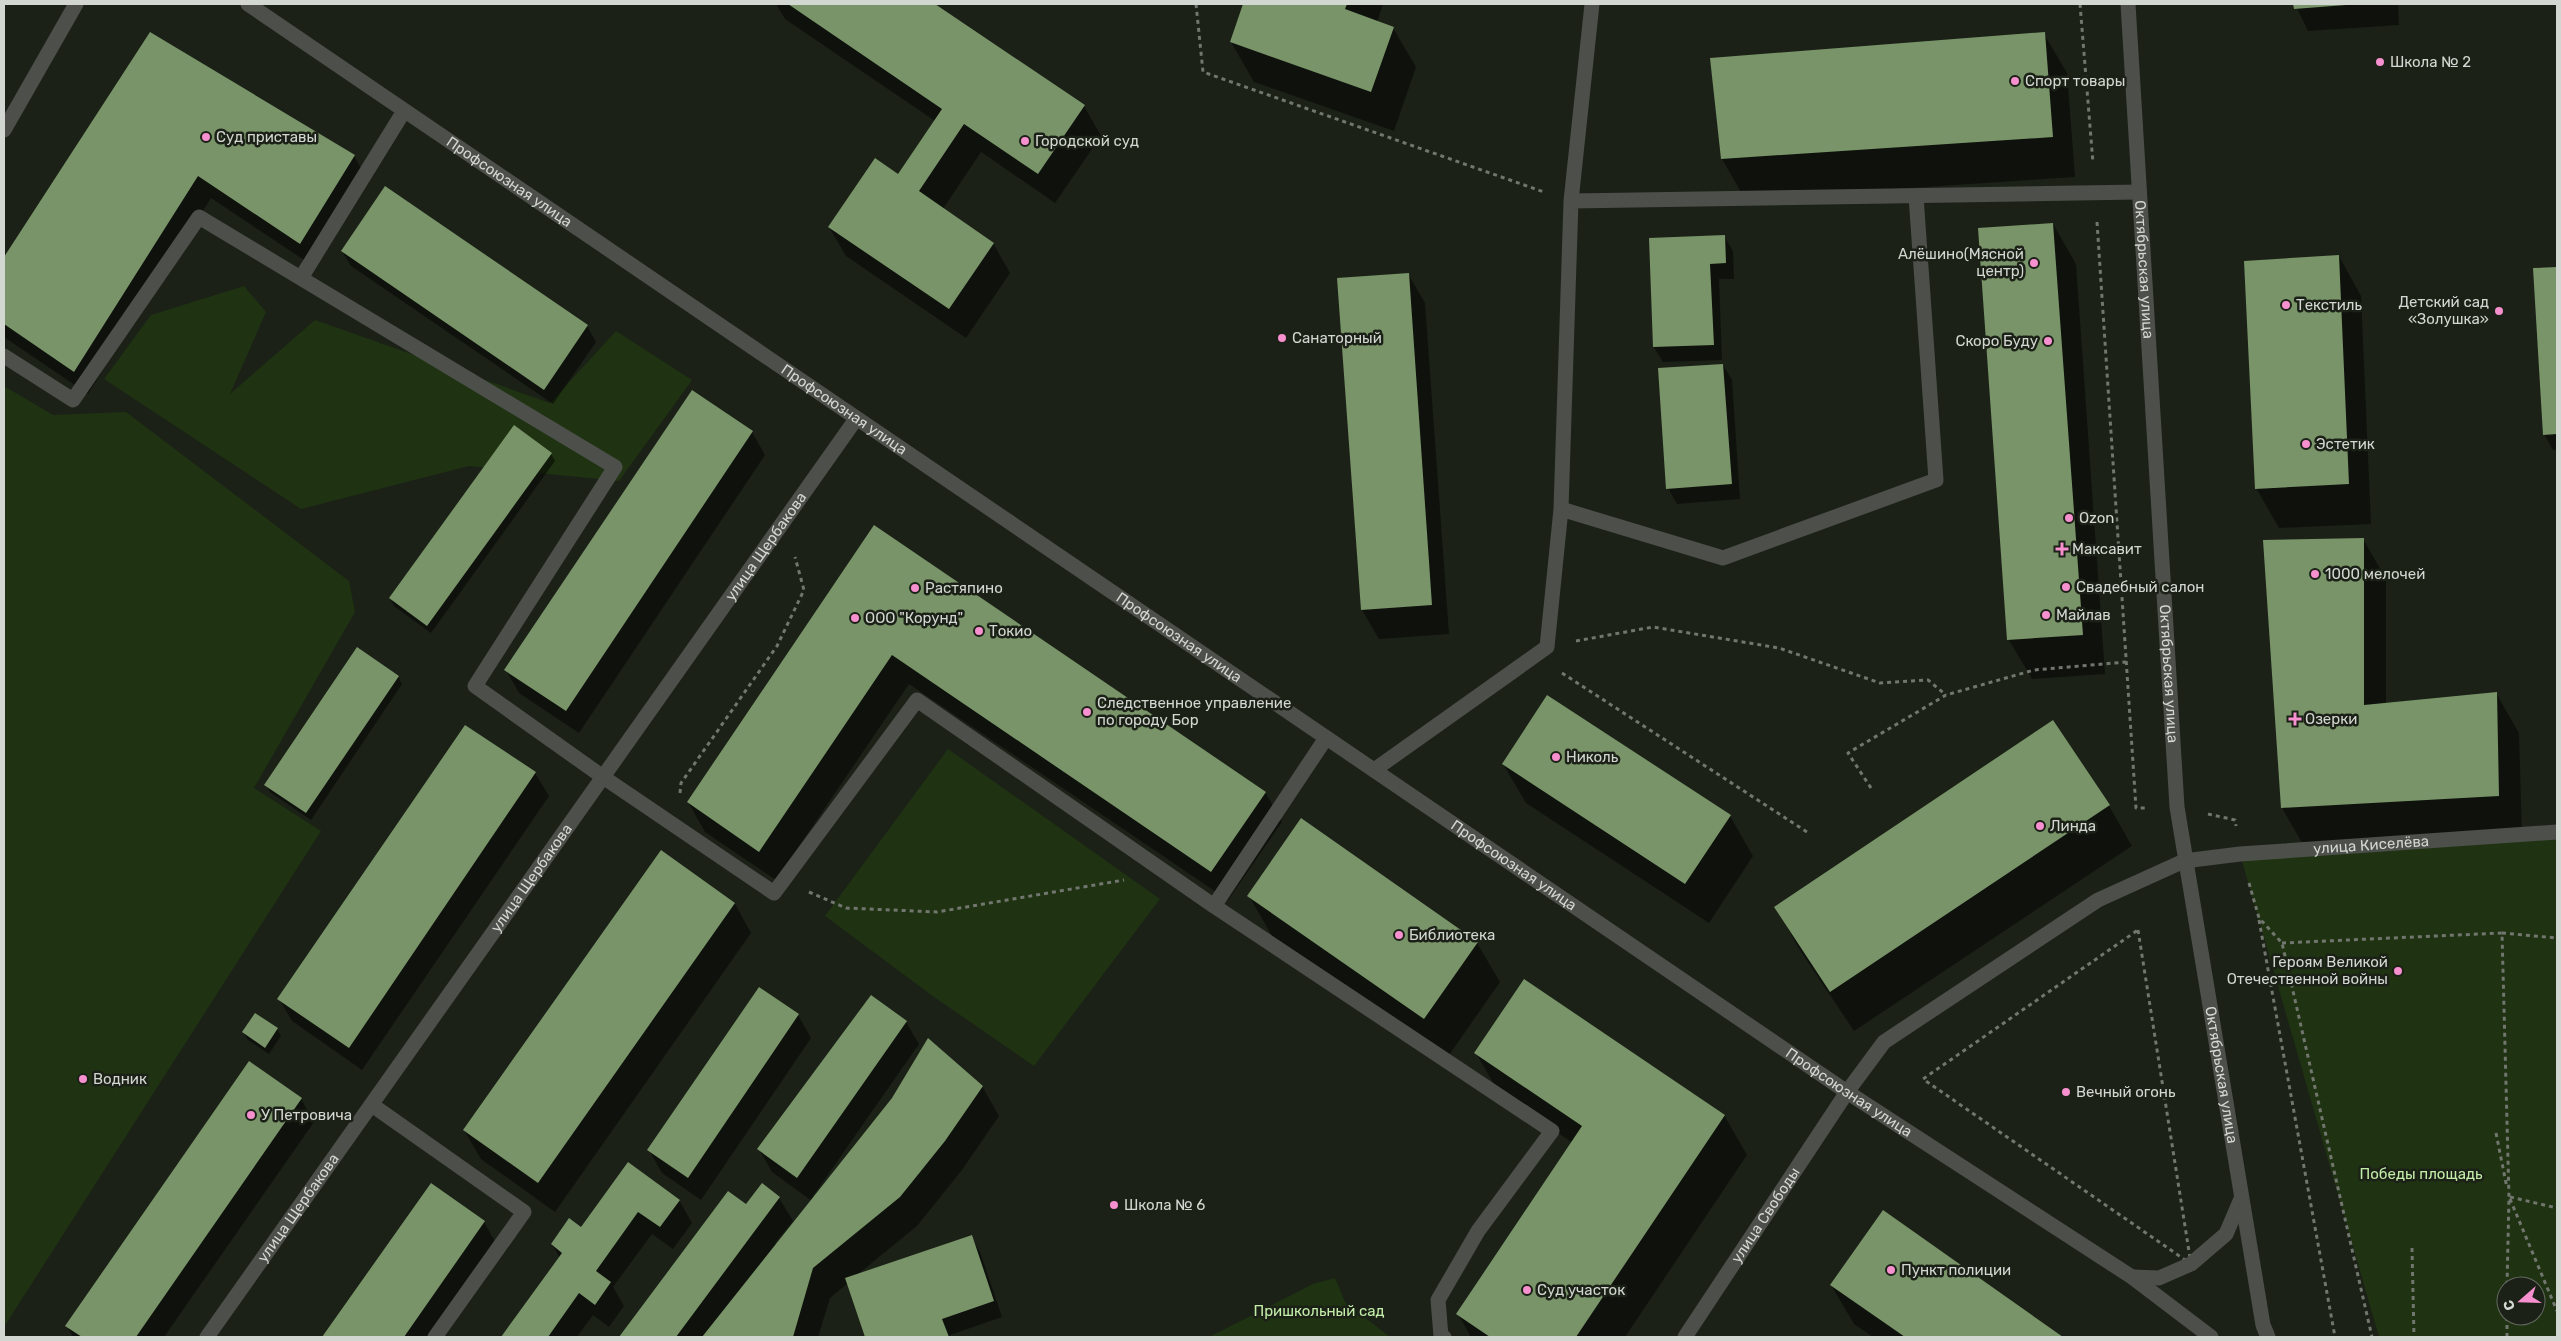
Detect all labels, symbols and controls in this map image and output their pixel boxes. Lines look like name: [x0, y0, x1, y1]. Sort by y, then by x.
place label: Школа № 2: [2390, 53, 2471, 71]
marker: Школа № 2: [2374, 56, 2386, 68]
place label: Спорт товары: [2025, 72, 2125, 90]
marker: Спорт товары: [2009, 75, 2021, 87]
place label: Суд приставы: [216, 128, 317, 146]
marker: Суд приставы: [200, 131, 212, 143]
place label: Городской суд: [1035, 132, 1139, 150]
street label: Профсоюзная улица: [443, 133, 576, 231]
marker: Городской суд: [1019, 135, 1031, 147]
street label: Октябрьская улица: [2131, 200, 2157, 339]
place label: Алёшино(Мясной центр): [1898, 245, 2024, 280]
marker: Алёшино(Мясной центр): [2028, 257, 2040, 269]
place label: Детский сад «Золушка»: [2398, 293, 2489, 328]
place label: Текстиль: [2296, 296, 2363, 314]
marker: Текстиль: [2280, 299, 2292, 311]
marker: Детский сад «Золушка»: [2493, 305, 2505, 317]
place label: Санаторный: [1292, 329, 1382, 347]
marker: Санаторный: [1276, 332, 1288, 344]
place label: Скоро Буду: [1955, 332, 2038, 350]
marker: Скоро Буду: [2042, 335, 2054, 347]
street label: Профсоюзная улица: [778, 361, 910, 459]
place label: Эстетик: [2316, 435, 2375, 453]
marker: Эстетик: [2300, 438, 2312, 450]
street label: улица Щербакова: [721, 489, 810, 604]
place label: Ozon: [2079, 509, 2114, 527]
marker: Ozon: [2063, 512, 2075, 524]
place label: Максавит: [2072, 540, 2142, 558]
marker: Максавит: [2056, 543, 2068, 555]
place label: 1000 мелочей: [2325, 565, 2425, 583]
marker: 1000 мелочей: [2309, 568, 2321, 580]
place label: Свадебный салон: [2076, 578, 2204, 596]
place label: Растяпино: [925, 579, 1003, 597]
marker: Свадебный салон: [2060, 581, 2072, 593]
marker: Растяпино: [909, 582, 921, 594]
street label: Профсоюзная улица: [1113, 588, 1245, 687]
street label: Октябрьская улица: [2156, 604, 2182, 744]
place label: Майлав: [2056, 606, 2111, 624]
place label: ООО "Корунд": [865, 609, 963, 627]
marker: Майлав: [2040, 609, 2052, 621]
marker: ООО "Корунд": [849, 612, 861, 624]
place label: Токио: [989, 622, 1032, 640]
marker: Токио: [973, 625, 985, 637]
place label: Следственное управление по городу Бор: [1097, 694, 1291, 729]
marker: Следственное управление по городу Бор: [1081, 706, 1093, 718]
place label: Озерки: [2305, 710, 2357, 728]
marker: Озерки: [2289, 713, 2301, 725]
place label: Николь: [1566, 748, 1619, 766]
marker: Николь: [1550, 751, 1562, 763]
street label: Профсоюзная улица: [1447, 816, 1580, 914]
place label: Линда: [2050, 817, 2096, 835]
street label: улица Щербакова: [487, 820, 576, 936]
marker: Линда: [2034, 820, 2046, 832]
street label: улица Киселёва: [2313, 832, 2430, 858]
place label: Библиотека: [1409, 926, 1495, 944]
marker: Библиотека: [1393, 929, 1405, 941]
place label: Героям Великой Отечественной войны: [2227, 953, 2388, 988]
marker: Героям Великой Отечественной войны: [2392, 965, 2404, 977]
street label: Октябрьская улица: [2201, 1005, 2242, 1145]
street label: Профсоюзная улица: [1782, 1044, 1916, 1141]
place label: Водник: [93, 1070, 147, 1088]
marker: Водник: [77, 1073, 89, 1085]
place label: Вечный огонь: [2076, 1083, 2176, 1101]
marker: Вечный огонь: [2060, 1086, 2072, 1098]
place label: У Петровича: [261, 1106, 352, 1124]
marker: У Петровича: [245, 1109, 257, 1121]
street label: улица Щербакова: [254, 1150, 343, 1266]
street label: улица Свободы: [1727, 1164, 1804, 1266]
park label: Победы площадь: [2360, 1165, 2483, 1183]
place label: Школа № 6: [1124, 1196, 1205, 1214]
marker: Школа № 6: [1108, 1199, 1120, 1211]
place label: Пункт полиции: [1901, 1261, 2011, 1279]
marker: Пункт полиции: [1885, 1264, 1897, 1276]
north arrow: [2496, 1276, 2546, 1326]
place label: Суд участок: [1537, 1281, 1625, 1299]
marker: Суд участок: [1521, 1284, 1533, 1296]
text: С: [2500, 1298, 2519, 1313]
park label: Пришкольный сад: [1253, 1302, 1385, 1320]

